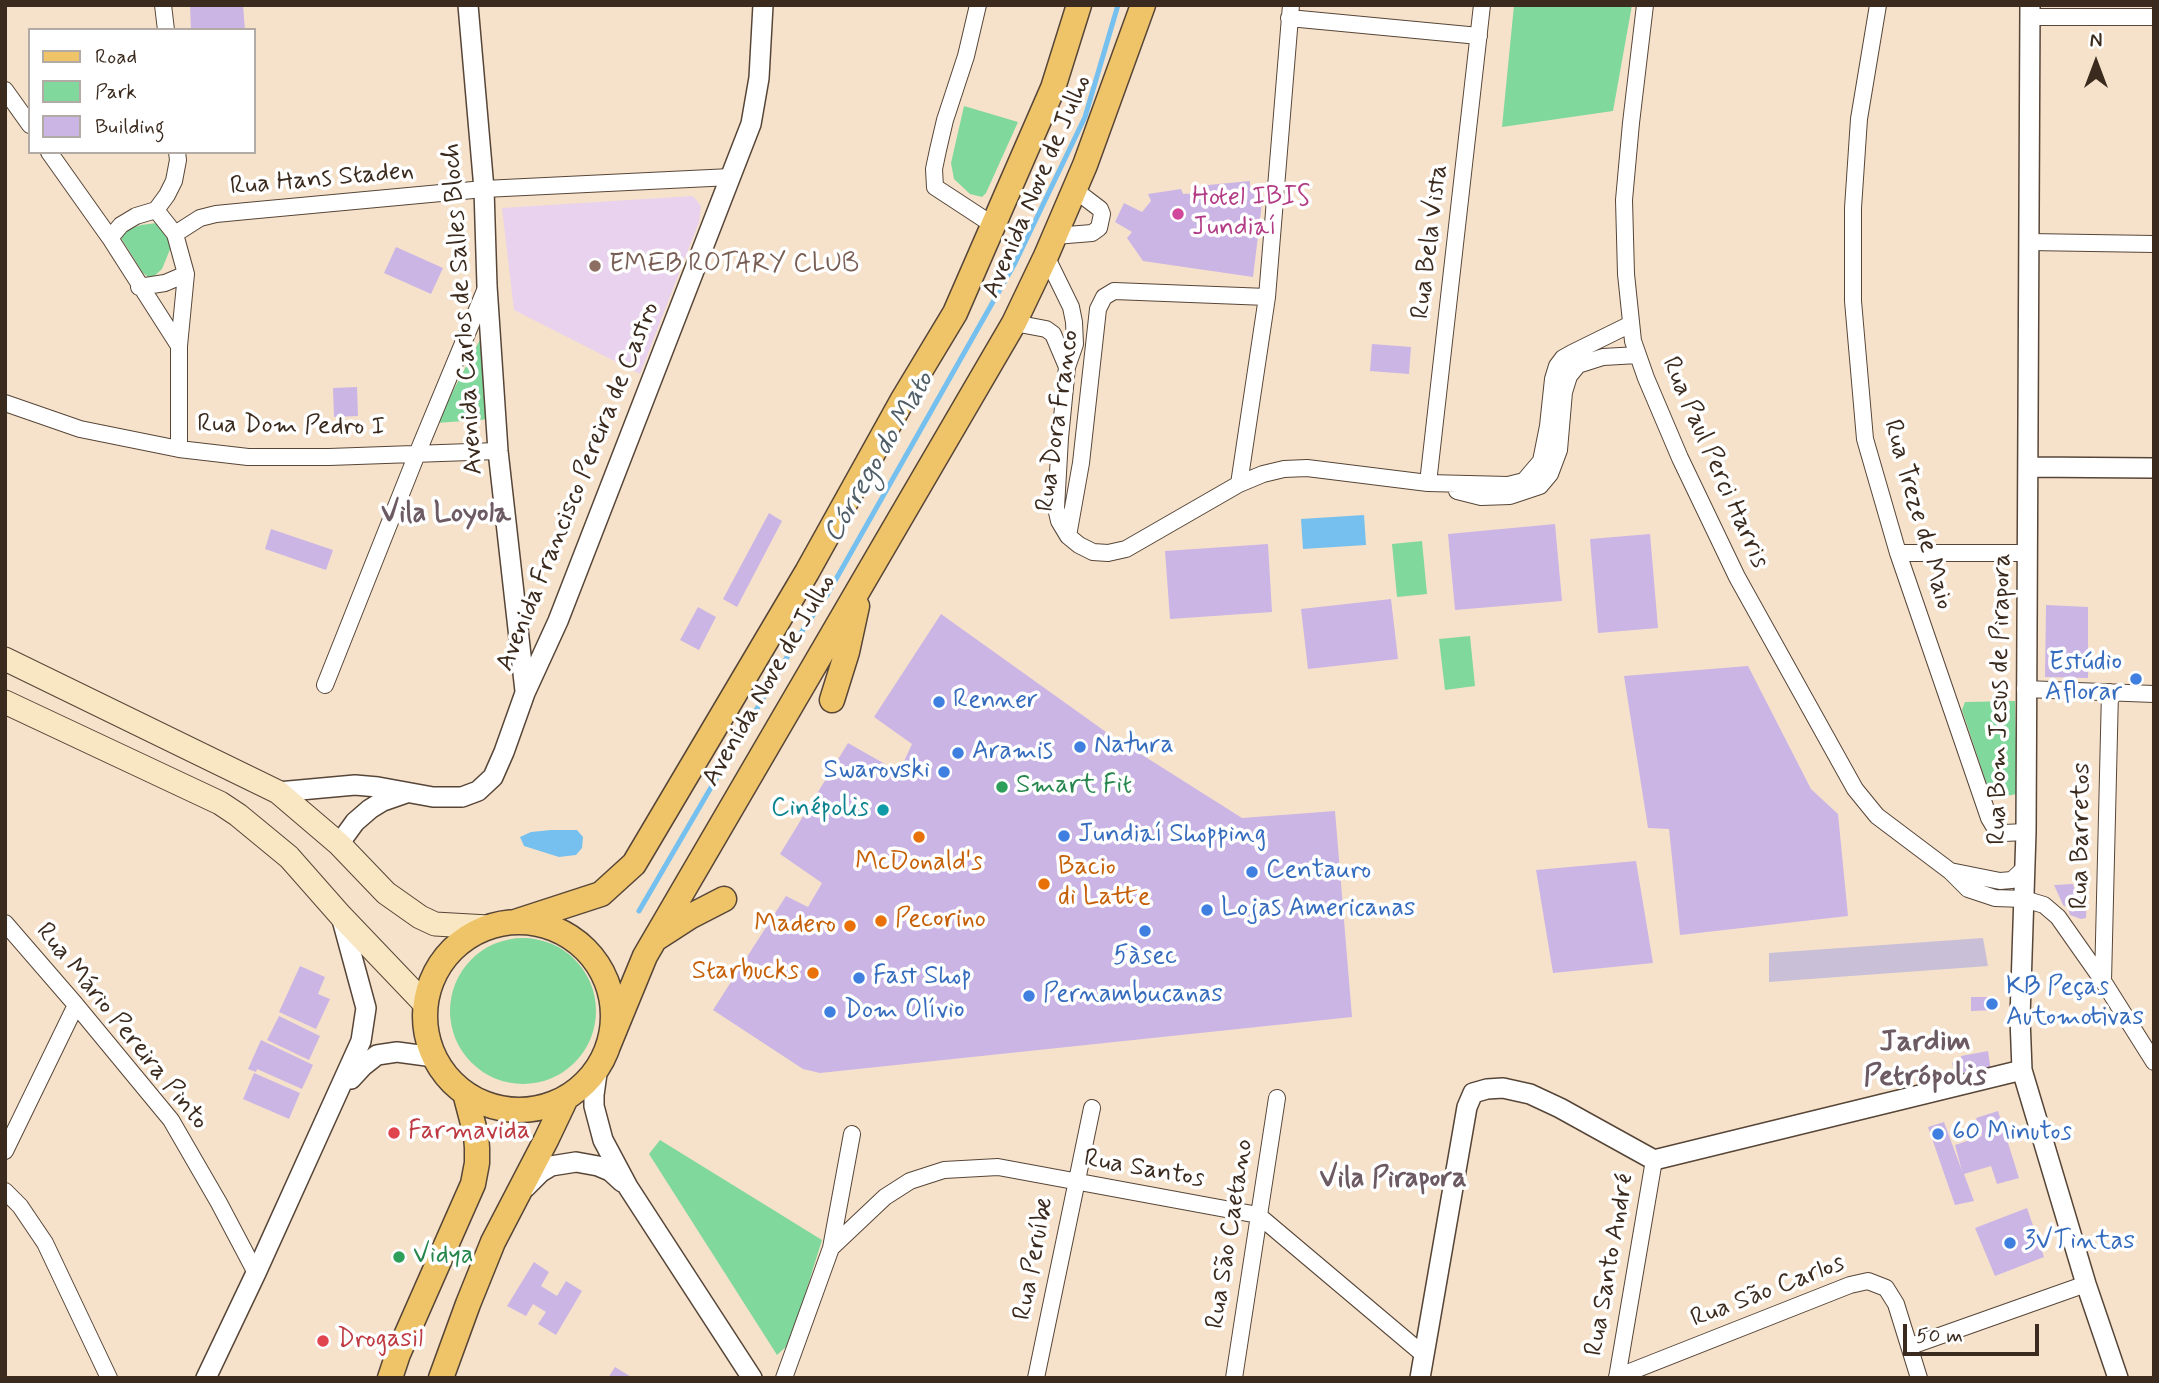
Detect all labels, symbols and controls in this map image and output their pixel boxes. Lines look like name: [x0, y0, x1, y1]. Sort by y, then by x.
legend: [28, 28, 256, 154]
north arrow: [2061, 28, 2131, 98]
text: N: [2090, 29, 2102, 54]
text: Road: [95, 43, 137, 71]
street label: Avenida Nove de Julho: [977, 71, 1099, 303]
text: Park: [95, 78, 137, 106]
text: Building: [95, 113, 165, 141]
street label: Avenida Carlos de Salles Bloch: [437, 142, 491, 476]
street label: Rua Hans Staden: [229, 156, 415, 204]
street label: Rua Bela Vista: [1406, 163, 1456, 321]
place label: Hotel IBIS Jundiaí: [1192, 183, 1310, 244]
marker: Hotel IBIS Jundiaí: [1170, 206, 1186, 222]
place label: EMEB ROTARY CLUB: [609, 250, 859, 282]
marker: EMEB ROTARY CLUB: [587, 258, 603, 274]
street label: Avenida Francisco Pereira de Castro: [490, 298, 668, 676]
street label: Rua Dora Franco: [1031, 328, 1087, 514]
street label: Rua Paul Perci Harris: [1653, 353, 1775, 573]
water label: Córrego do Mato: [818, 367, 942, 549]
street label: Rua Dom Pedro I: [197, 410, 385, 444]
street label: Rua Treze de Maio: [1875, 416, 1959, 614]
district label: Vila Loyola: [381, 498, 511, 532]
street label: Rua Bom Jesus de Pirapora: [1983, 553, 2019, 845]
street label: Avenida Nove de Julho: [697, 570, 843, 792]
place label: Estúdio Aflorar: [2045, 648, 2122, 710]
marker: Estúdio Aflorar: [2128, 671, 2144, 687]
place label: Renner: [953, 686, 1038, 718]
marker: Renner: [931, 694, 947, 710]
place label: Natura: [1094, 731, 1174, 763]
place label: Aramis: [972, 737, 1053, 769]
marker: Natura: [1072, 739, 1088, 755]
marker: Aramis: [950, 745, 966, 761]
place label: Swarovski: [823, 756, 930, 788]
street label: Rua Barretos: [2065, 762, 2099, 910]
marker: Swarovski: [936, 764, 952, 780]
place label: Smart Fit: [1016, 771, 1132, 803]
marker: Smart Fit: [994, 779, 1010, 795]
place label: Cinépolis: [771, 794, 869, 826]
marker: Cinépolis: [875, 802, 891, 818]
place label: Jundiaí Shopping: [1078, 820, 1266, 852]
marker: Jundiaí Shopping: [1056, 828, 1072, 844]
marker: McDonald's: [911, 829, 927, 845]
place label: McDonald's: [855, 848, 983, 880]
place label: Bacio di Latte: [1058, 853, 1151, 914]
place label: Centauro: [1266, 856, 1371, 888]
marker: Centauro: [1244, 864, 1260, 880]
marker: Bacio di Latte: [1036, 876, 1052, 892]
place label: Lojas Americanas: [1221, 894, 1415, 926]
marker: Lojas Americanas: [1199, 902, 1215, 918]
place label: Pecorino: [895, 905, 986, 937]
place label: Madero: [754, 910, 836, 942]
marker: Pecorino: [873, 913, 889, 929]
street label: Rua Mário Pereira Pinto: [28, 917, 214, 1137]
marker: Madero: [842, 918, 858, 934]
marker: 5àsec: [1137, 923, 1153, 939]
place label: 5àsec: [1113, 942, 1177, 974]
place label: Starbucks: [692, 957, 799, 989]
place label: Fast Shop: [873, 962, 972, 994]
marker: Starbucks: [805, 965, 821, 981]
marker: Fast Shop: [851, 970, 867, 986]
place label: KB Peças Automotivas: [2006, 973, 2144, 1034]
place label: Pernambucanas: [1043, 980, 1223, 1012]
marker: Pernambucanas: [1021, 988, 1037, 1004]
place label: Dom Olívio: [844, 996, 964, 1028]
marker: KB Peças Automotivas: [1984, 996, 2000, 1012]
marker: Dom Olívio: [822, 1004, 838, 1020]
district label: Jardim Petrópolis: [1863, 1026, 1987, 1096]
place label: Farmavida: [408, 1117, 530, 1149]
place label: 60 Minutos: [1952, 1118, 2072, 1150]
marker: Farmavida: [386, 1125, 402, 1141]
marker: 60 Minutos: [1930, 1126, 1946, 1142]
street label: Rua São Caetano: [1201, 1137, 1261, 1331]
street label: Rua Santos: [1081, 1144, 1207, 1196]
district label: Vila Pirapora: [1319, 1163, 1467, 1197]
street label: Rua Santo André: [1580, 1172, 1642, 1358]
street label: Rua Peruíbe: [1008, 1195, 1062, 1323]
place label: 3VTintas: [2024, 1227, 2135, 1259]
marker: 3VTintas: [2002, 1235, 2018, 1251]
place label: Vidya: [413, 1241, 474, 1273]
street label: Rua São Carlos: [1687, 1248, 1849, 1336]
marker: Vidya: [391, 1249, 407, 1265]
scale bar: [1907, 1310, 2044, 1354]
text: 50 m: [1916, 1322, 1963, 1350]
place label: Drogasil: [337, 1325, 423, 1357]
marker: Drogasil: [315, 1333, 331, 1349]

